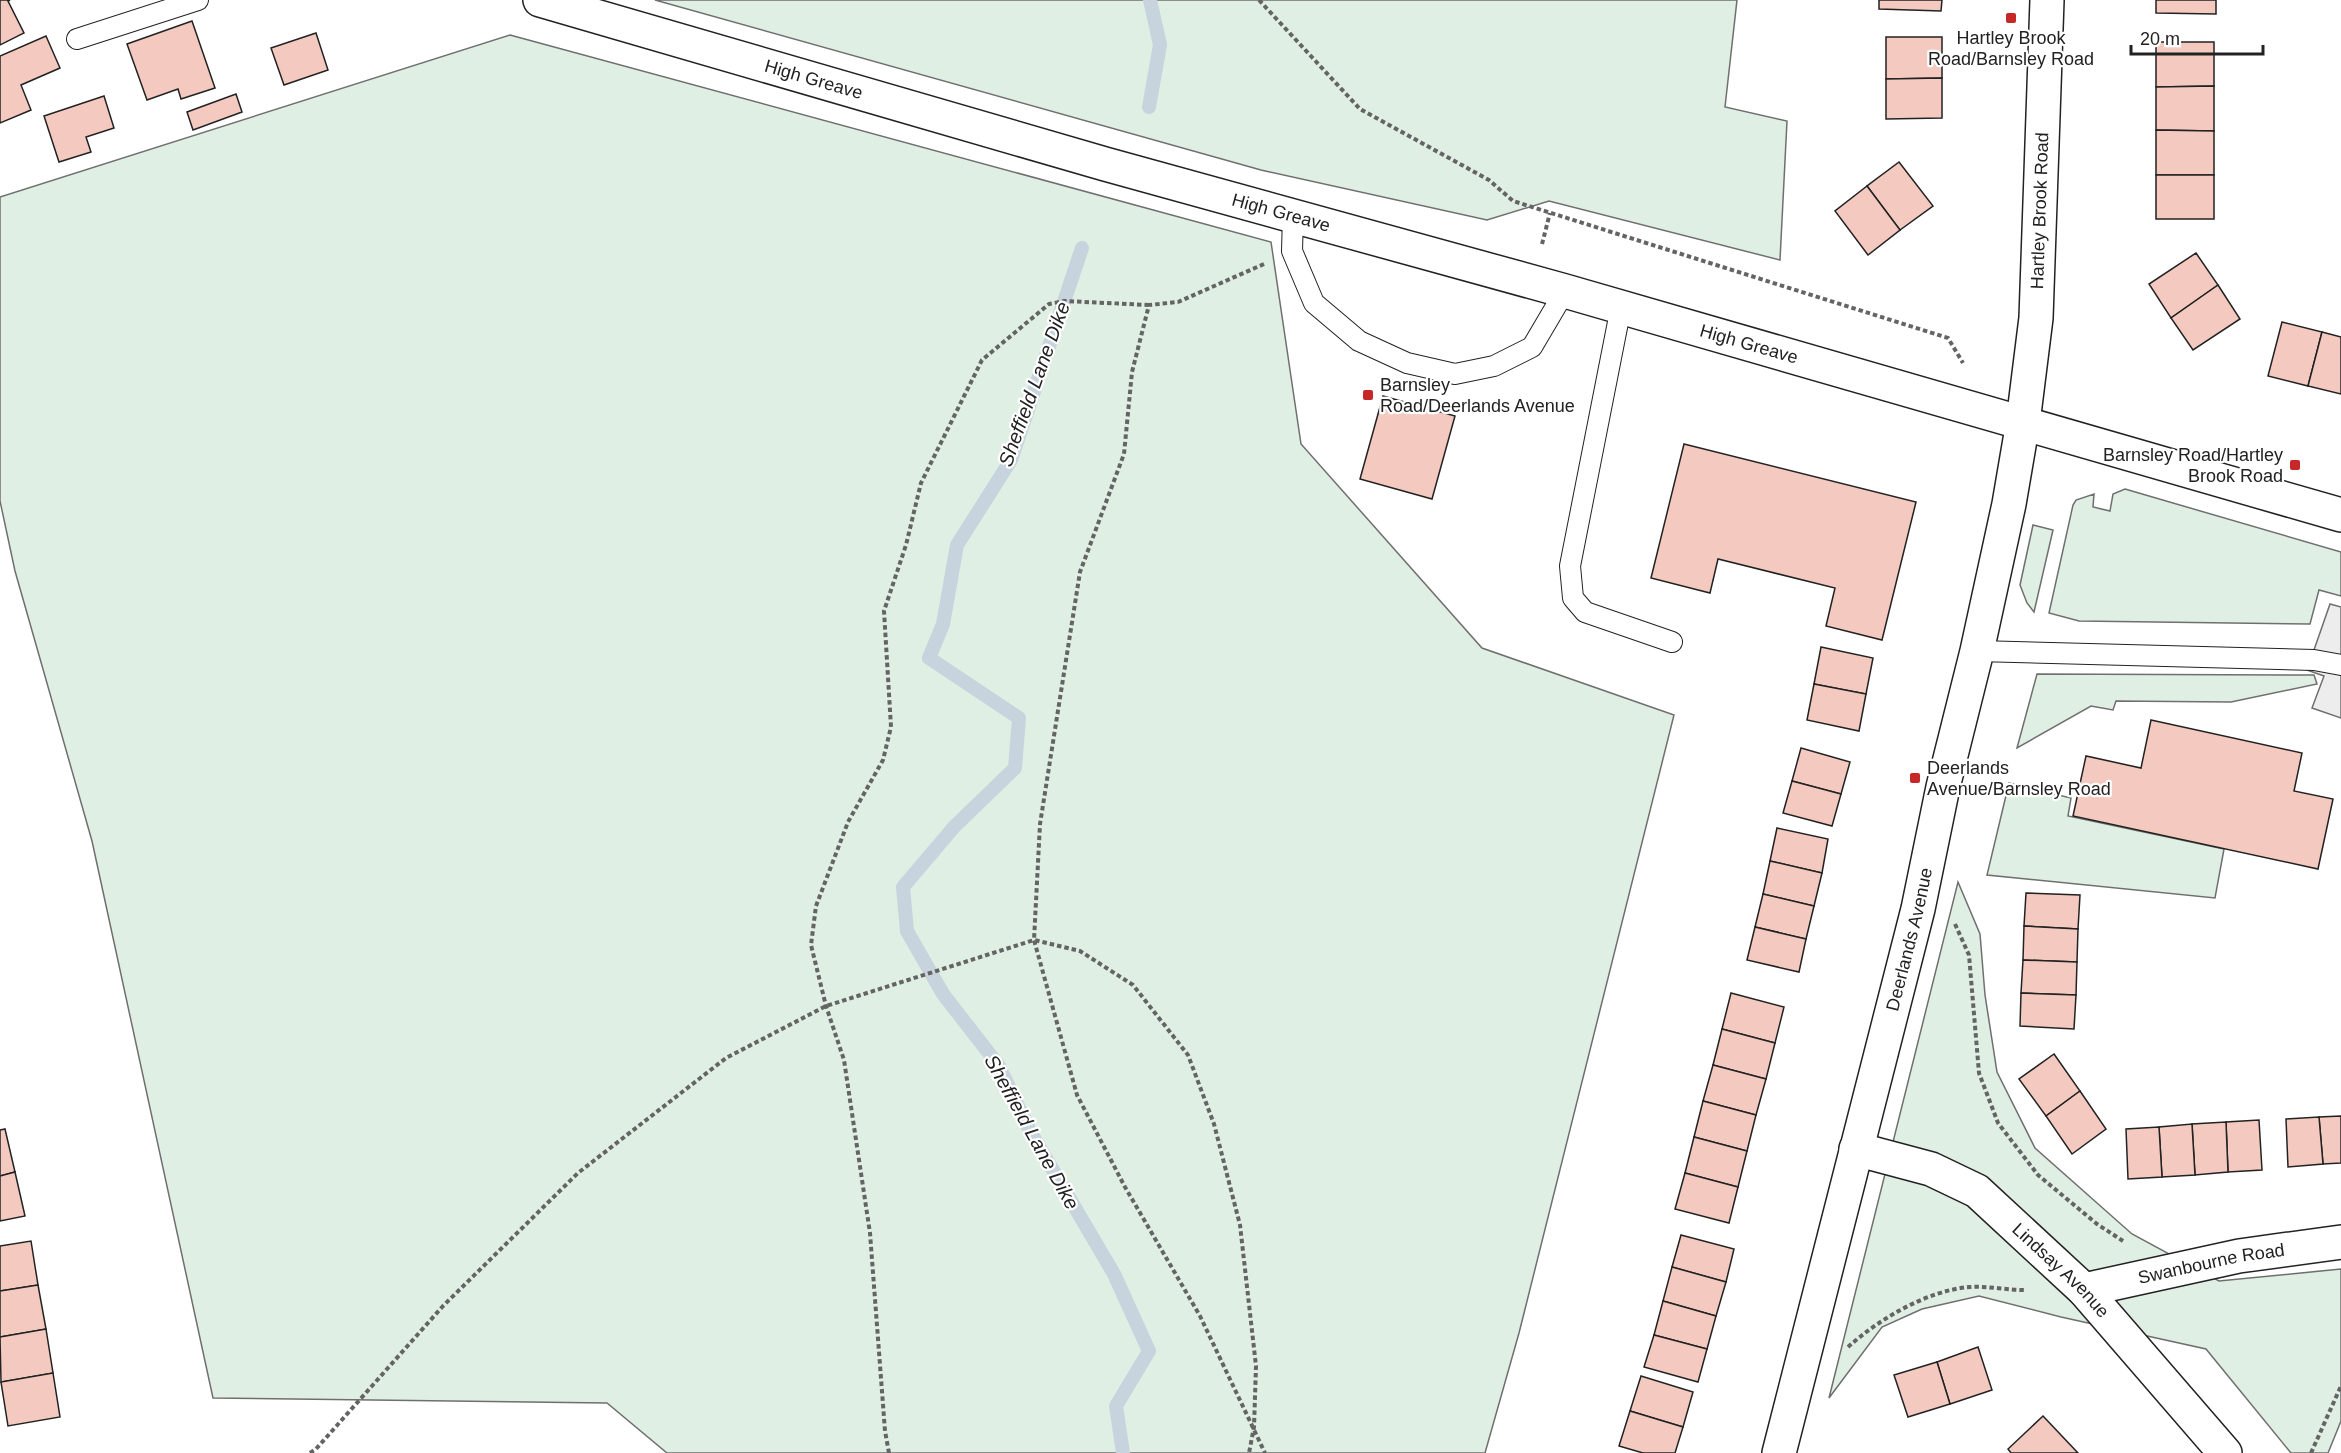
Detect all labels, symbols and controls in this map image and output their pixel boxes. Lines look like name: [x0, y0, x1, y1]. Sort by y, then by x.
marker: Hartley Brook Road/Barnsley Road: [2004, 11, 2018, 25]
scale bar: [2131, 18, 2263, 56]
place label: Hartley Brook Road/Barnsley Road: [1928, 28, 2094, 69]
text: 20 m: [2140, 29, 2180, 49]
street label: High Greave: [762, 56, 865, 103]
street label: Hartley Brook Road: [2027, 132, 2052, 290]
street label: High Greave: [1230, 190, 1332, 236]
water label: Sheffield Lane Dike: [994, 299, 1074, 469]
street label: High Greave: [1698, 320, 1800, 368]
place label: Barnsley Road/Deerlands Avenue: [1380, 375, 1575, 416]
marker: Barnsley Road/Deerlands Avenue: [1361, 388, 1375, 402]
place label: Barnsley Road/Hartley Brook Road: [2103, 445, 2283, 486]
marker: Barnsley Road/Hartley Brook Road: [2288, 458, 2302, 472]
place label: Deerlands Avenue/Barnsley Road: [1927, 758, 2111, 799]
marker: Deerlands Avenue/Barnsley Road: [1908, 771, 1922, 785]
street label: Deerlands Avenue: [1882, 866, 1936, 1013]
water label: Sheffield Lane Dike: [980, 1051, 1084, 1213]
street label: Lindsay Avenue: [2008, 1219, 2113, 1322]
street label: Swanbourne Road: [2136, 1240, 2286, 1288]

